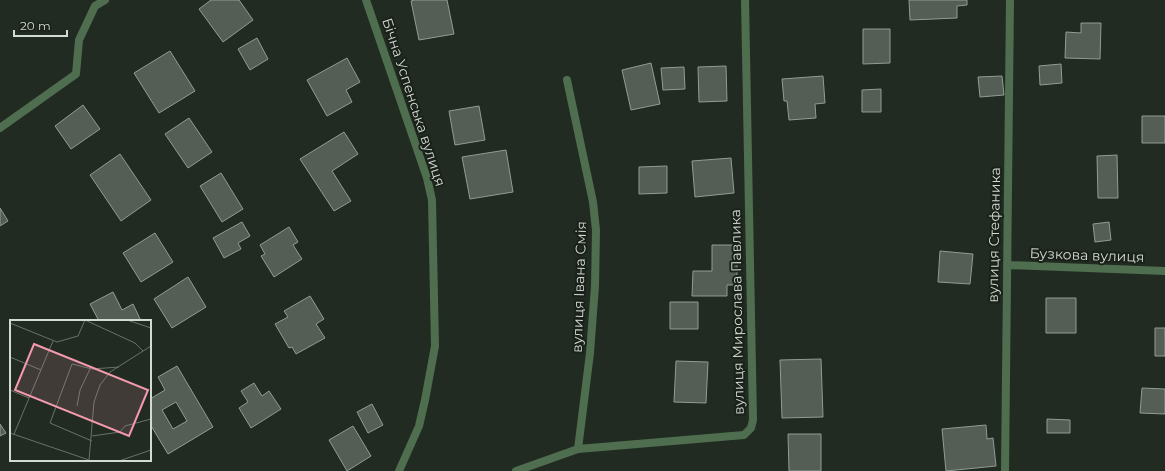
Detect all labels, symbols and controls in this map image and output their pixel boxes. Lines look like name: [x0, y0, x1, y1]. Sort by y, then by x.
scale bar: [14, 12, 67, 38]
street label: Бічна Успенська вулиця: [378, 16, 450, 188]
text: 20 m: [20, 18, 51, 33]
street label: вулиця Стефаника: [984, 167, 1004, 303]
street label: вулиця Мирослава Павлика: [726, 209, 748, 415]
street label: вулиця Івана Смія: [568, 221, 590, 353]
street label: Бузкова вулиця: [1029, 244, 1145, 266]
inset map: [10, 320, 151, 461]

